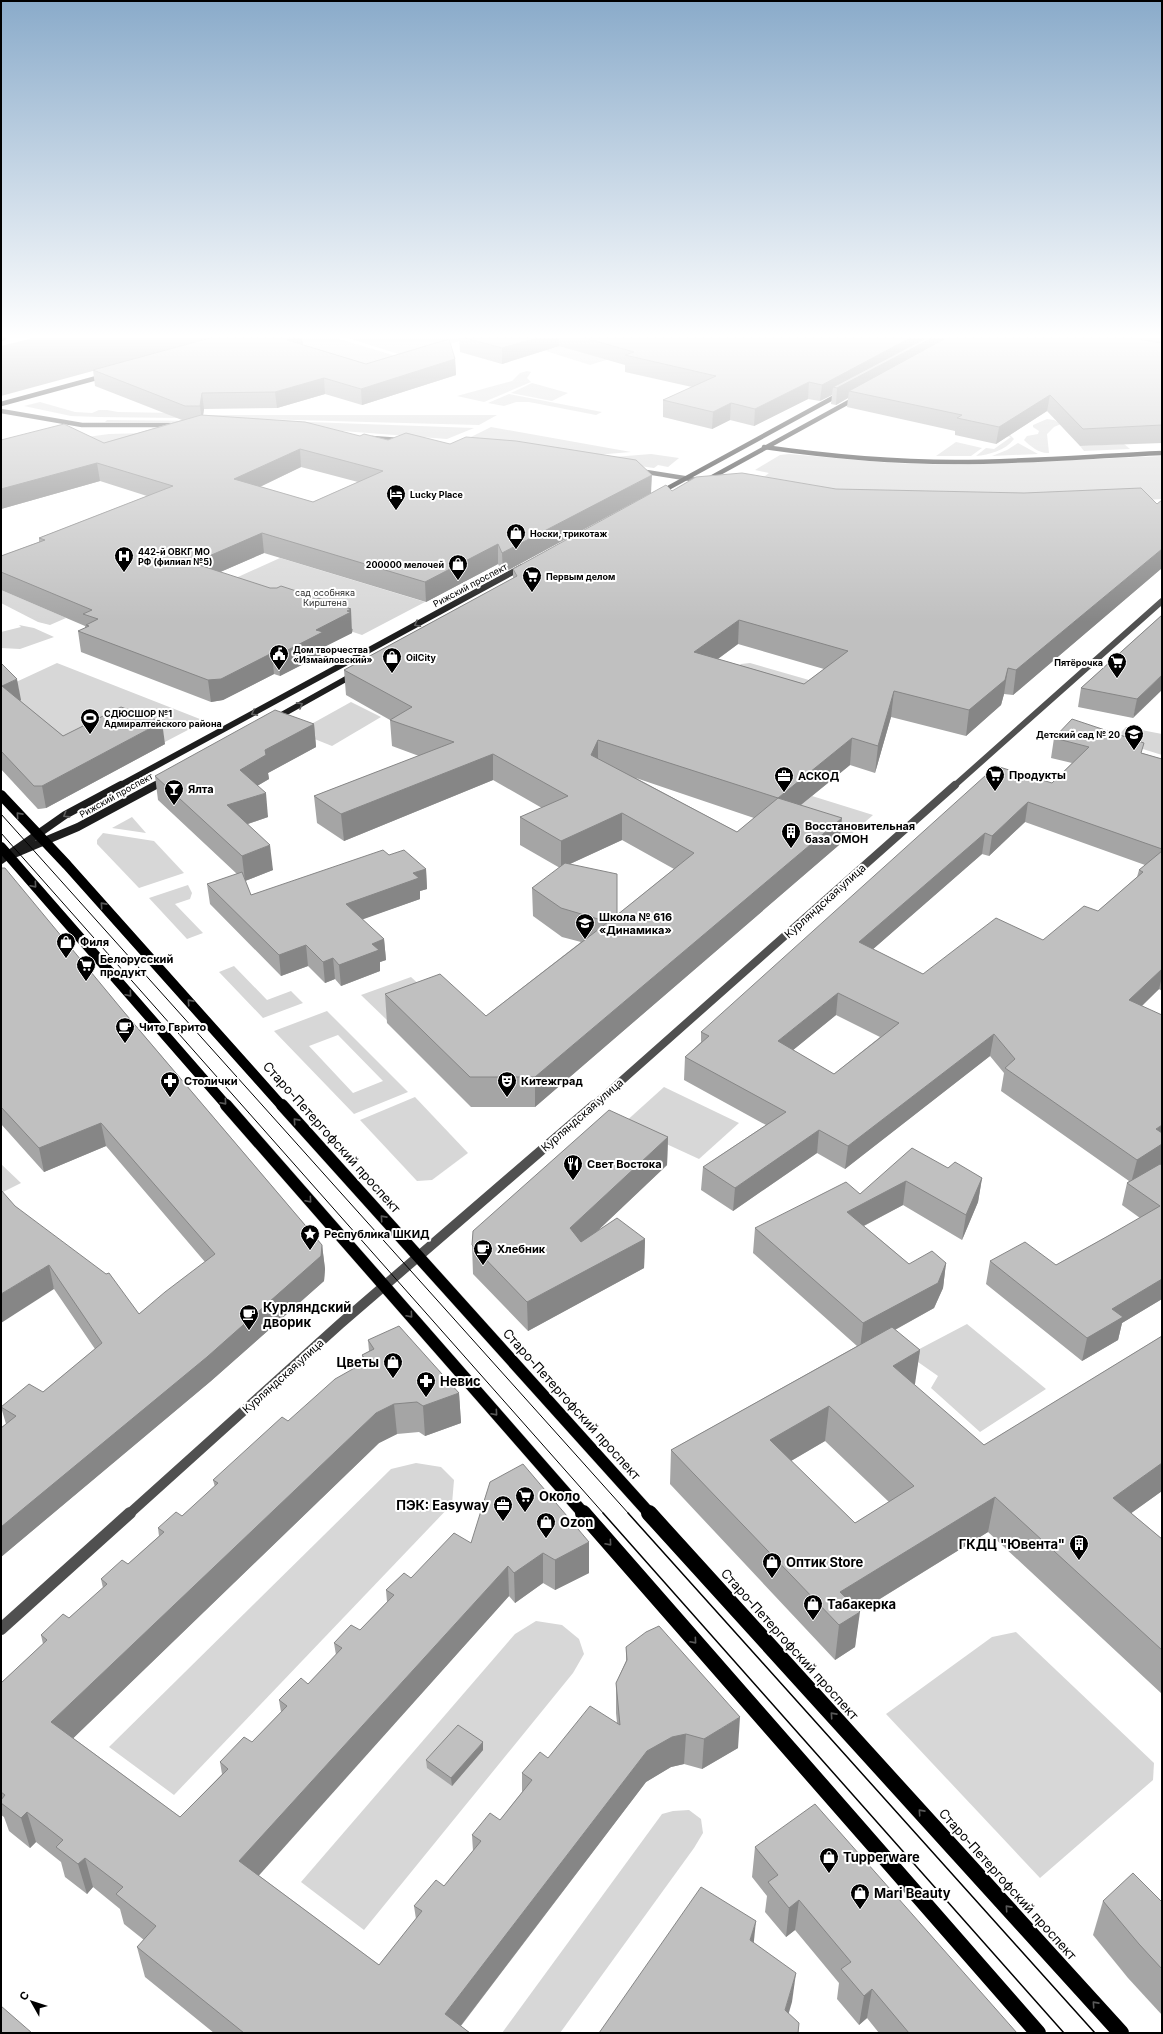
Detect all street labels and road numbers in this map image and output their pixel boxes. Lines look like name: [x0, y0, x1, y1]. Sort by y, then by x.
street label: Рижский проспект: [431, 560, 510, 609]
street label: Рижский проспект: [77, 770, 155, 820]
street label: Курляндская улица: [781, 861, 869, 941]
street label: Старо-Петергофский проспект: [260, 1058, 404, 1216]
street label: Курляндская улица: [538, 1075, 626, 1155]
street label: Старо-Петергофский проспект: [500, 1325, 644, 1483]
street label: Курляндская улица: [239, 1336, 327, 1416]
street label: Старо-Петергофский проспект: [718, 1565, 862, 1723]
street label: Старо-Петергофский проспект: [936, 1805, 1080, 1963]

